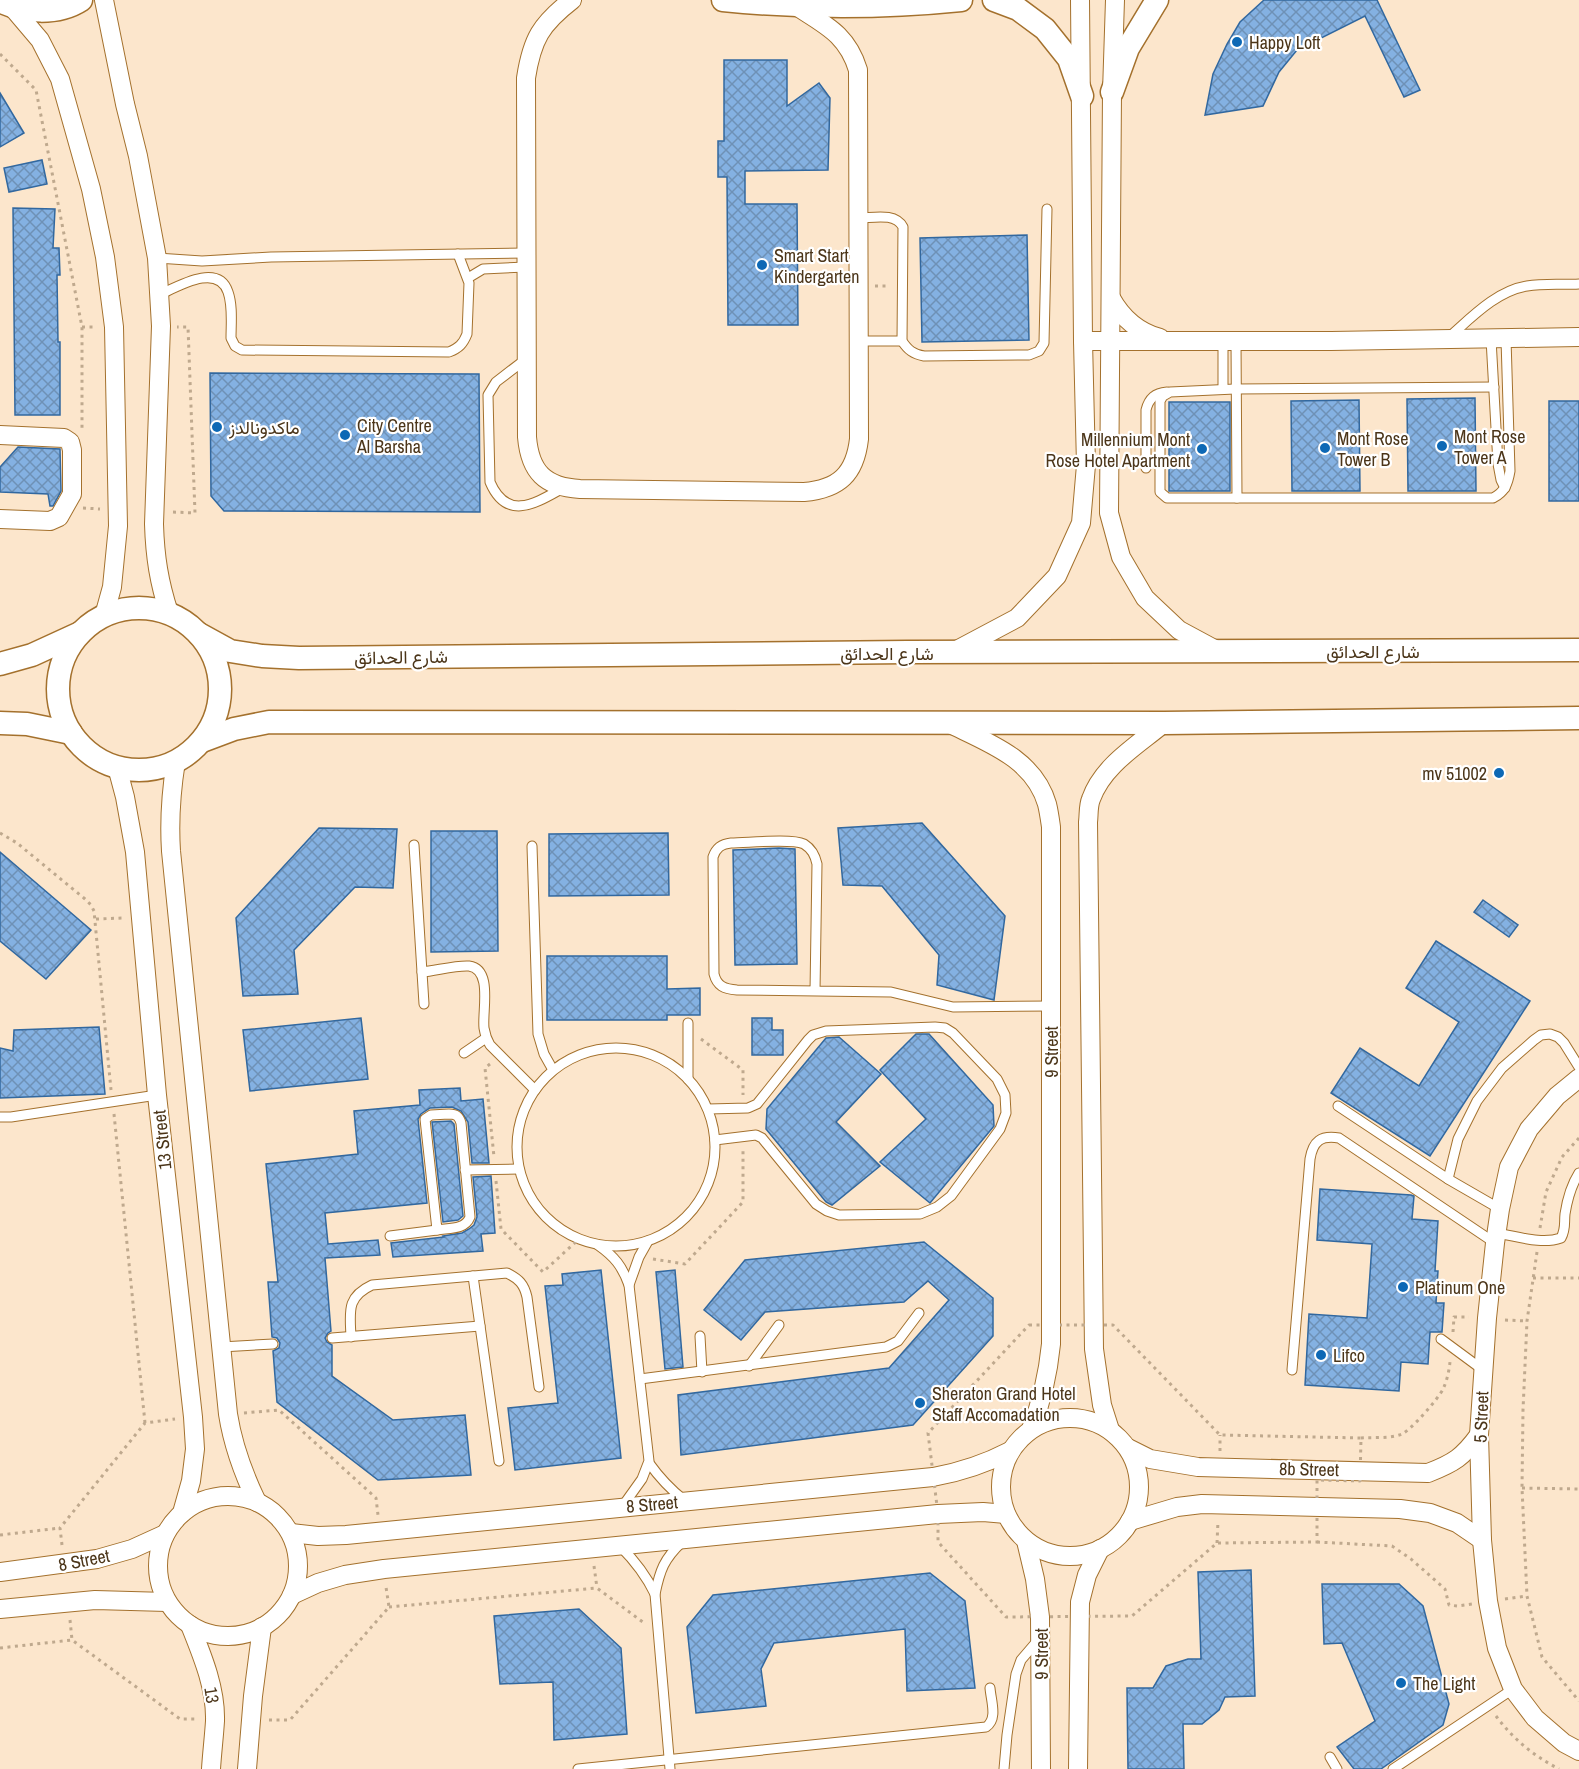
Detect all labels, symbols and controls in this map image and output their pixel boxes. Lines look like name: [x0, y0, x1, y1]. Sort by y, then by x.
place label: Happy Loft: [1249, 30, 1320, 55]
marker: Happy Loft: [1230, 35, 1244, 49]
place label: Smart Start Kindergarten: [774, 243, 859, 289]
marker: Smart Start Kindergarten: [755, 258, 769, 272]
place label: City Centre Al Barsha: [356, 413, 432, 459]
place label: ماكدونالدز: [228, 415, 300, 440]
marker: ماكدونالدز: [210, 420, 224, 434]
place label: Mont Rose Tower A: [1454, 424, 1525, 470]
place label: Mont Rose Tower B: [1337, 426, 1408, 472]
place label: Millennium Mont Rose Hotel Apartment: [1046, 427, 1190, 473]
marker: City Centre Al Barsha: [338, 428, 352, 442]
marker: Mont Rose Tower A: [1435, 439, 1449, 453]
marker: Mont Rose Tower B: [1318, 441, 1332, 455]
marker: Millennium Mont Rose Hotel Apartment: [1195, 442, 1209, 456]
street label: شارع الحدائق: [1326, 639, 1420, 664]
street label: شارع الحدائق: [840, 641, 934, 666]
street label: شارع الحدائق: [354, 644, 448, 670]
place label: mv 51002: [1422, 761, 1487, 786]
marker: mv 51002: [1492, 766, 1506, 780]
street label: 9 Street: [1039, 1026, 1064, 1078]
street label: 13 Street: [146, 1109, 178, 1171]
place label: Platinum One: [1415, 1275, 1505, 1300]
marker: Platinum One: [1396, 1280, 1410, 1294]
place label: Lifco: [1333, 1343, 1365, 1368]
marker: Lifco: [1314, 1348, 1328, 1362]
place label: Sheraton Grand Hotel Staff Accomadation: [932, 1381, 1076, 1427]
street label: 5 Street: [1468, 1391, 1494, 1443]
marker: Sheraton Grand Hotel Staff Accomadation: [913, 1396, 927, 1410]
street label: 8b Street: [1279, 1456, 1339, 1482]
street label: 8 Street: [625, 1489, 679, 1519]
street label: 8 Street: [56, 1543, 112, 1577]
street label: 9 Street: [1029, 1628, 1054, 1680]
place label: The Light: [1413, 1671, 1475, 1696]
marker: The Light: [1394, 1676, 1408, 1690]
street label: 13: [198, 1685, 226, 1705]

